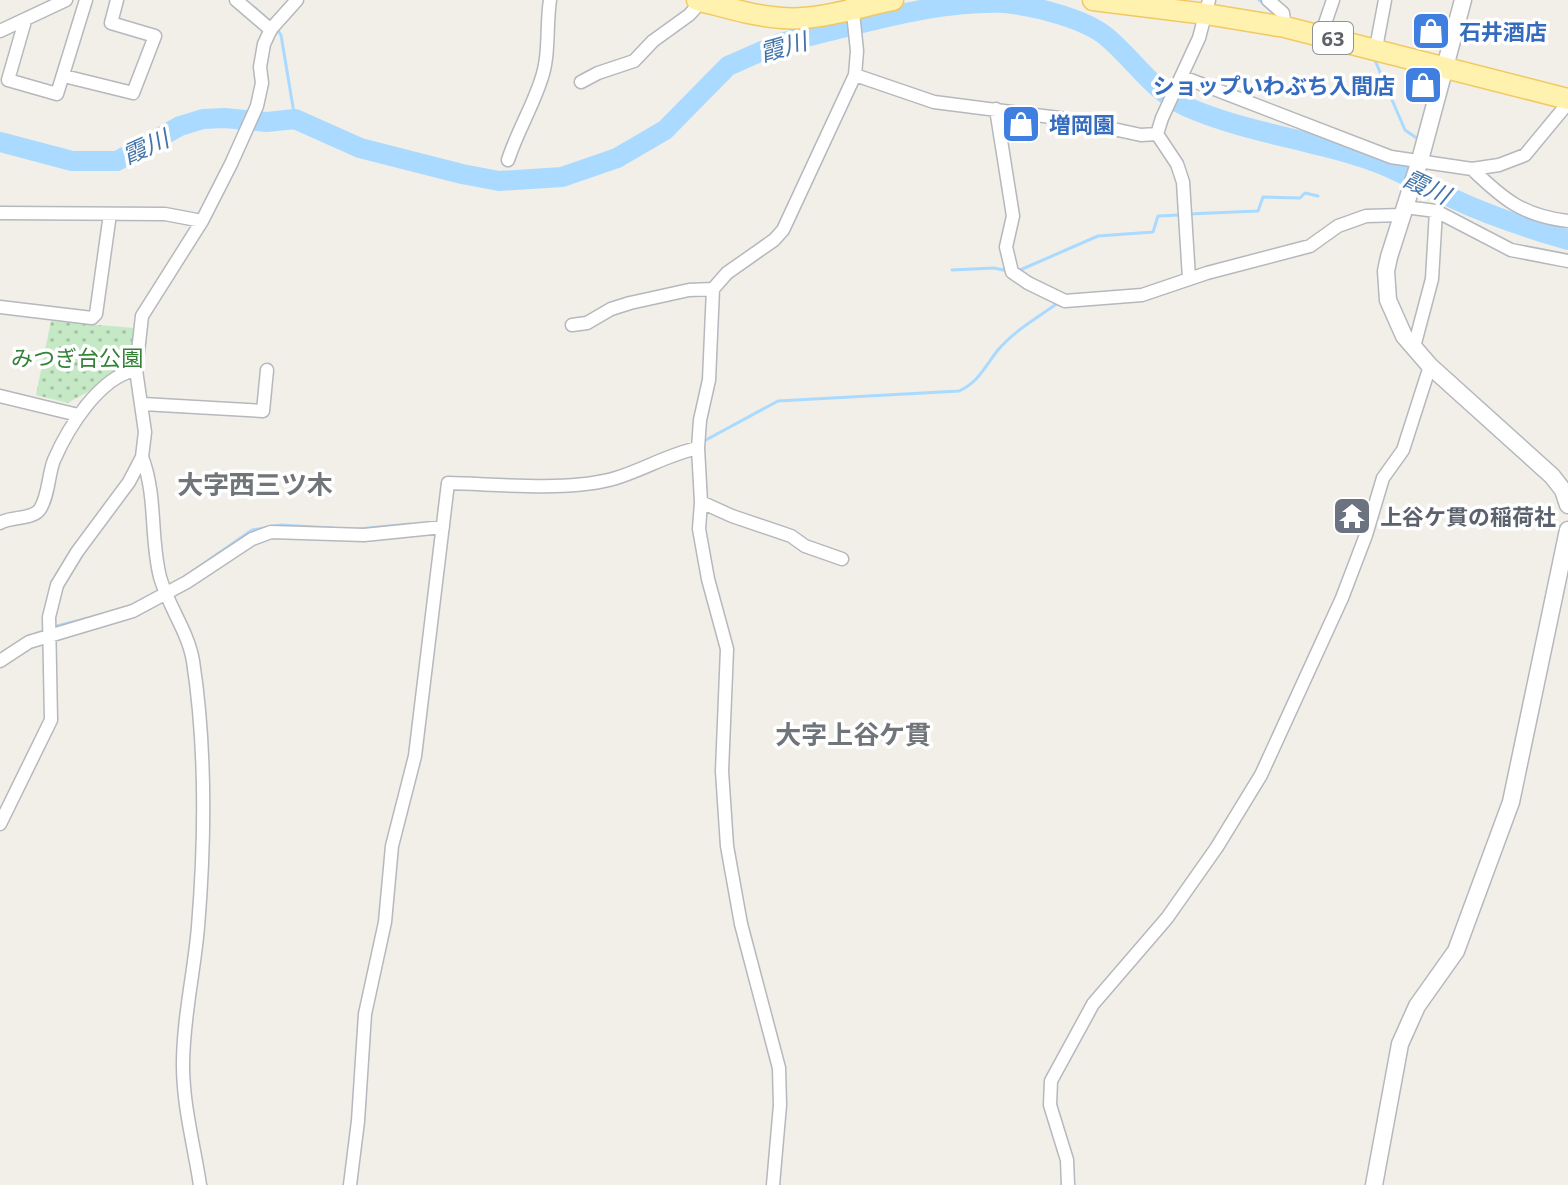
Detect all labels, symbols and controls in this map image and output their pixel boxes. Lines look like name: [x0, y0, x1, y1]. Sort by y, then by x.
shop icon: 石井酒店: [1410, 10, 1452, 52]
place label: 石井酒店: [1459, 16, 1547, 46]
road number: 63: [1313, 22, 1353, 54]
water label: 霞川: [755, 23, 814, 68]
shop icon: ショップいわぶち入間店: [1402, 64, 1444, 106]
place label: ショップいわぶち入間店: [1153, 70, 1395, 100]
shop icon: 増岡園: [1000, 103, 1042, 145]
place label: 増岡園: [1049, 109, 1115, 139]
water label: 霞川: [116, 120, 176, 171]
water label: 霞川: [1398, 161, 1458, 212]
park label: みつぎ台公園: [11, 342, 143, 372]
district label: 大字西三ツ木: [177, 466, 333, 502]
temple icon: 上谷ケ貫の稲荷社: [1331, 495, 1373, 537]
place label: 上谷ケ貫の稲荷社: [1380, 501, 1556, 531]
district label: 大字上谷ケ貫: [775, 716, 931, 752]

